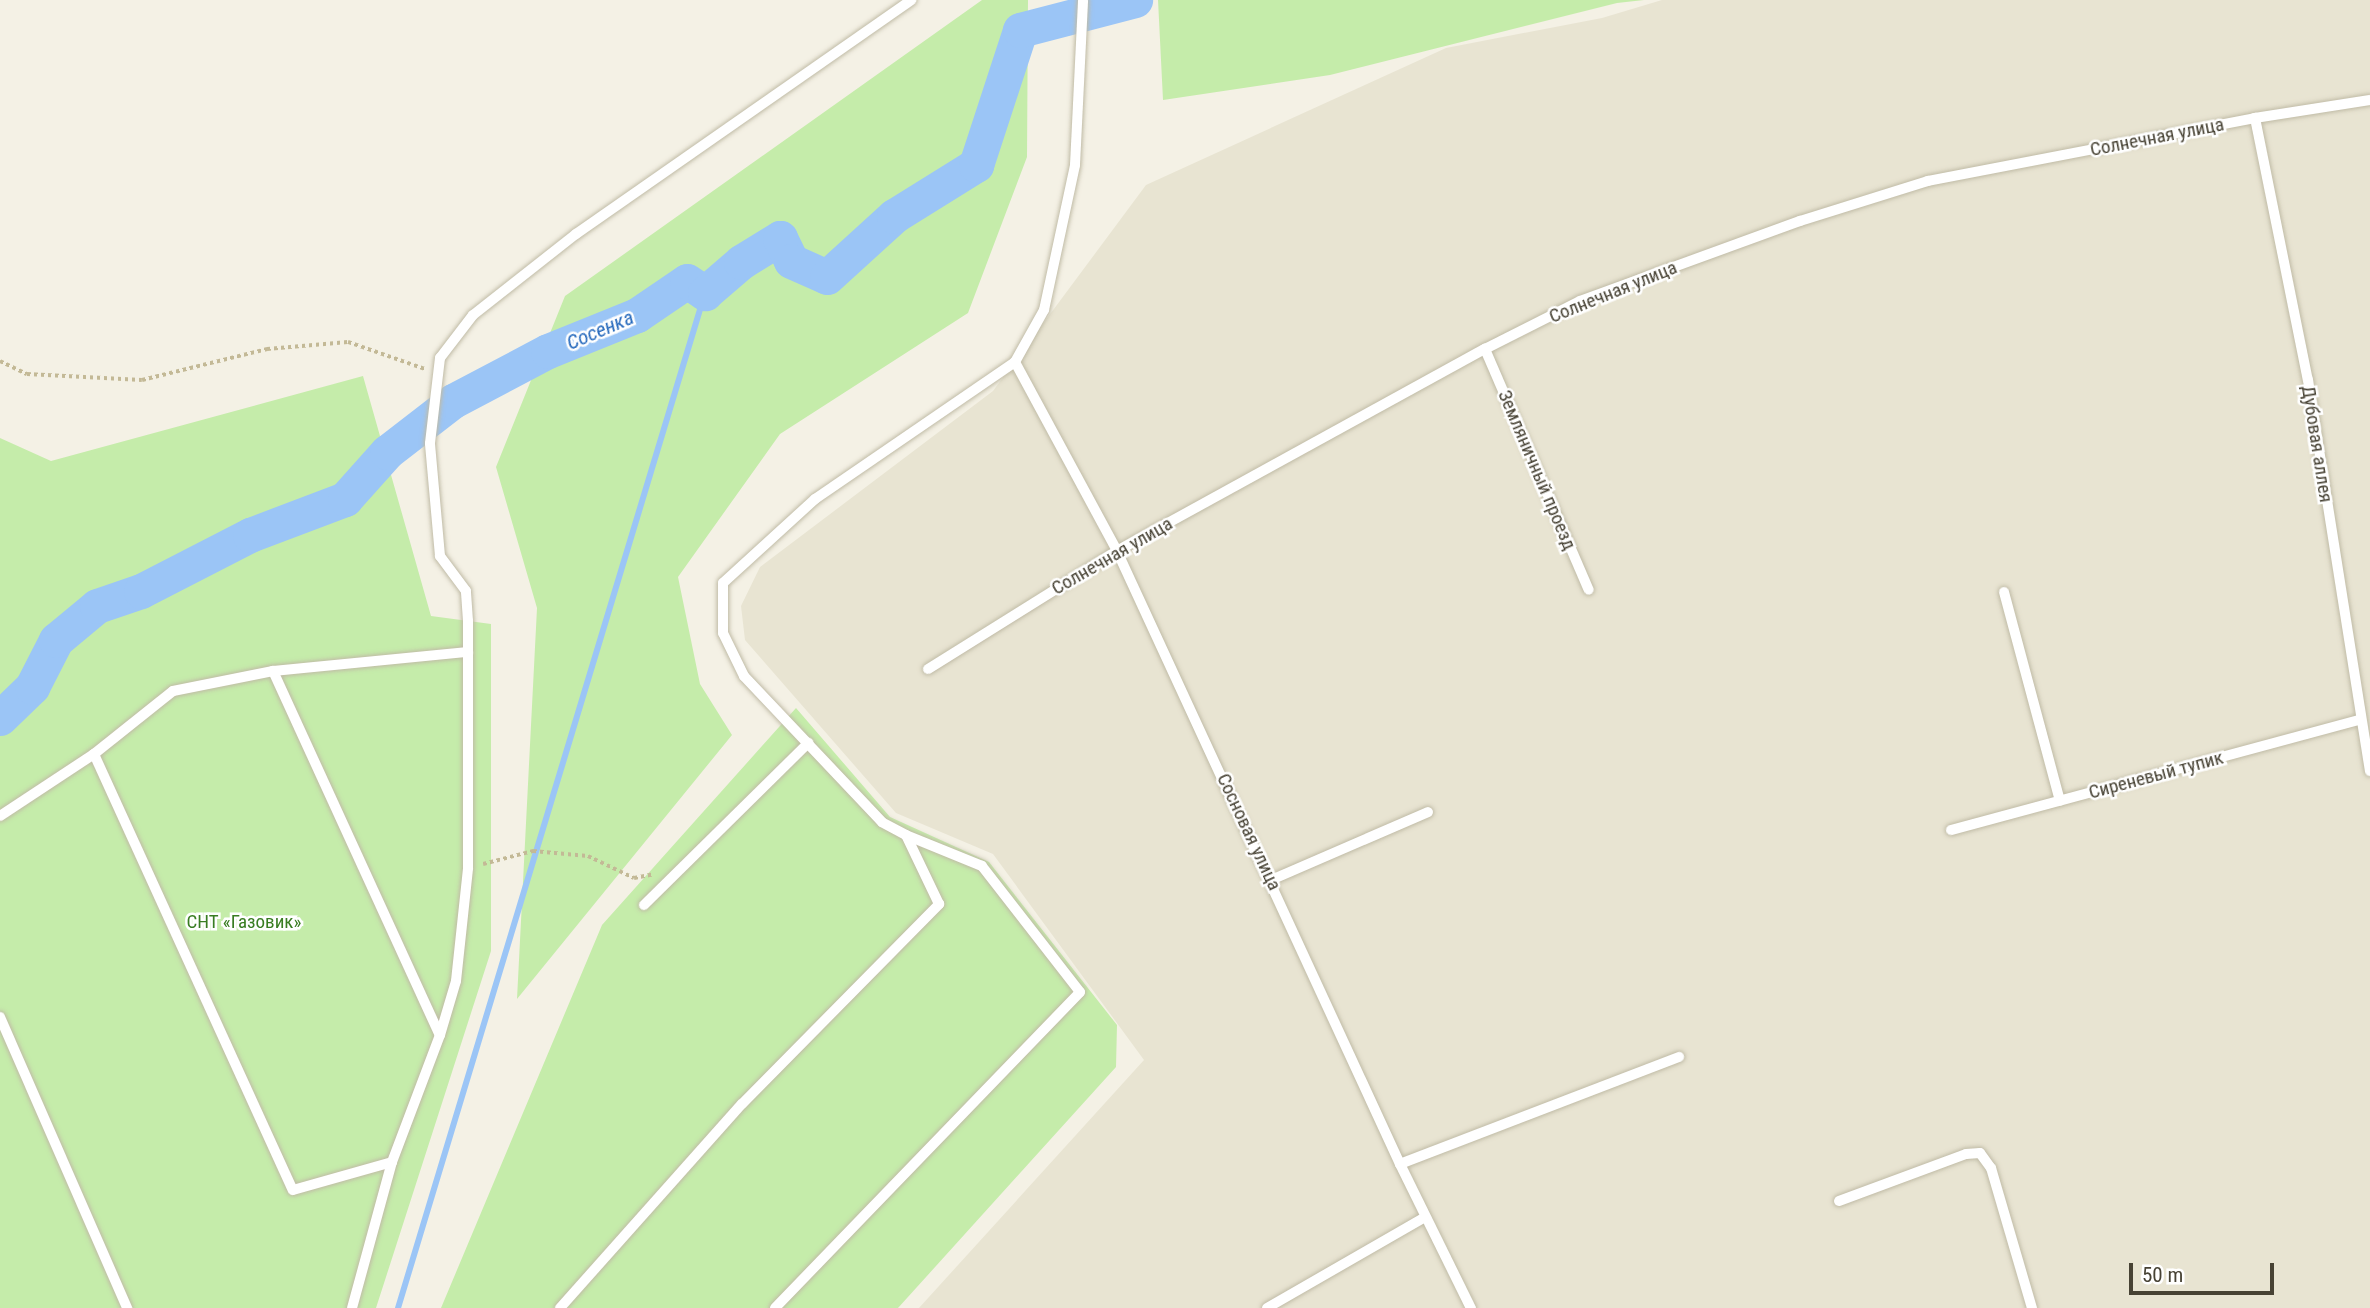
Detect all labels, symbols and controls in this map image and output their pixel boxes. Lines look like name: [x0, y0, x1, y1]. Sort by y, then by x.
street label: Солнечная улица: [2088, 113, 2226, 161]
street label: Солнечная улица: [1546, 256, 1680, 328]
water label: Сосенка: [563, 305, 637, 355]
street label: Дубовая аллея: [2297, 384, 2337, 504]
street label: Земляничный проезд: [1493, 387, 1581, 553]
street label: Солнечная улица: [1047, 512, 1177, 600]
street label: Сиреневый тупик: [2086, 746, 2226, 804]
street label: Сосновая улица: [1212, 770, 1286, 894]
park label: СНТ «Газовик»: [186, 911, 302, 933]
scale bar: [2132, 1248, 2277, 1292]
text: 50 m: [2142, 1263, 2183, 1287]

